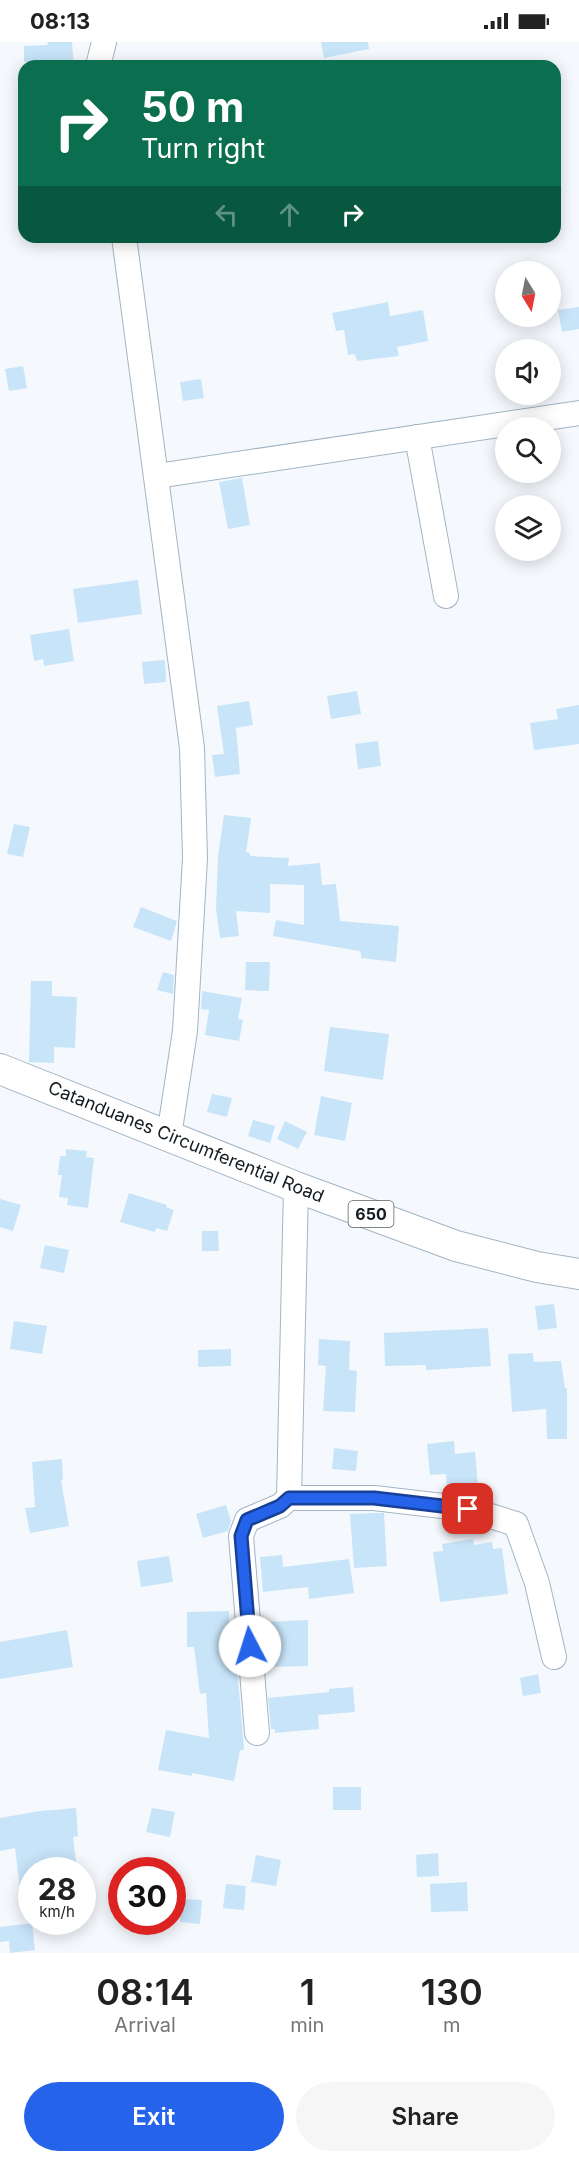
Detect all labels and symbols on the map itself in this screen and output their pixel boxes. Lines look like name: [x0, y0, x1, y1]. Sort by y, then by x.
north arrow: [495, 261, 561, 327]
street label: Catanduanes Circumferential Road: [45, 1076, 327, 1207]
road number: 650: [348, 1201, 394, 1227]
pin: [442, 1483, 493, 1534]
position arrow: [218, 1614, 282, 1678]
speed limit sign: 30: [108, 1857, 186, 1935]

